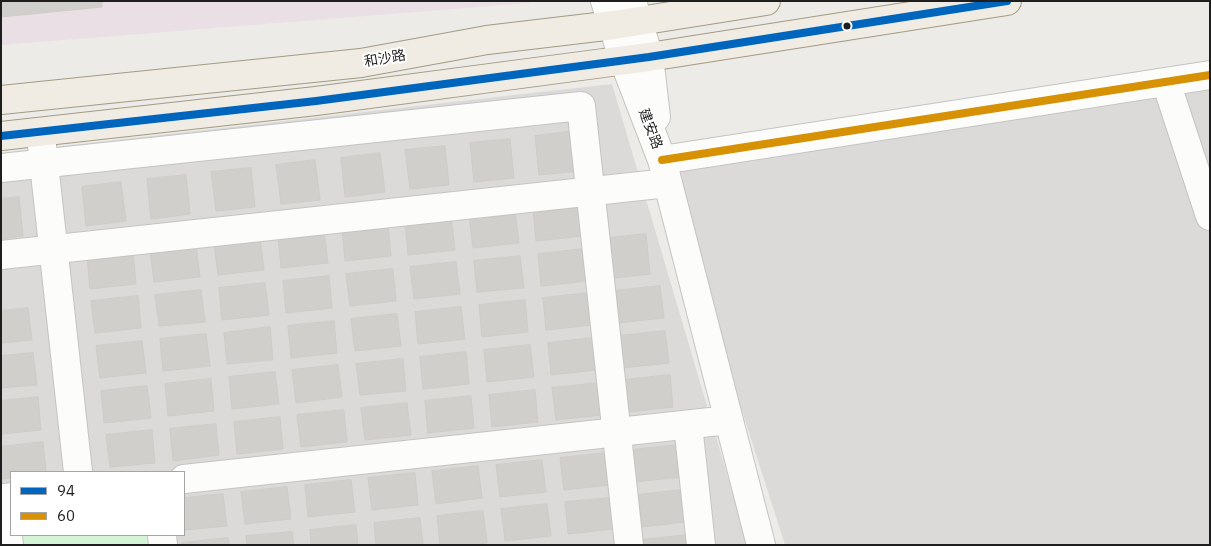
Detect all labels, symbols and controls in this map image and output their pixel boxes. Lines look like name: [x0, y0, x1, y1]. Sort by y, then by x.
unlabelled marker: [842, 21, 852, 31]
street label: 和沙路: [363, 47, 407, 71]
street label: 建安路: [635, 106, 665, 152]
legend: [10, 471, 185, 536]
text: 94: [57, 481, 75, 500]
text: 60: [57, 506, 75, 525]

